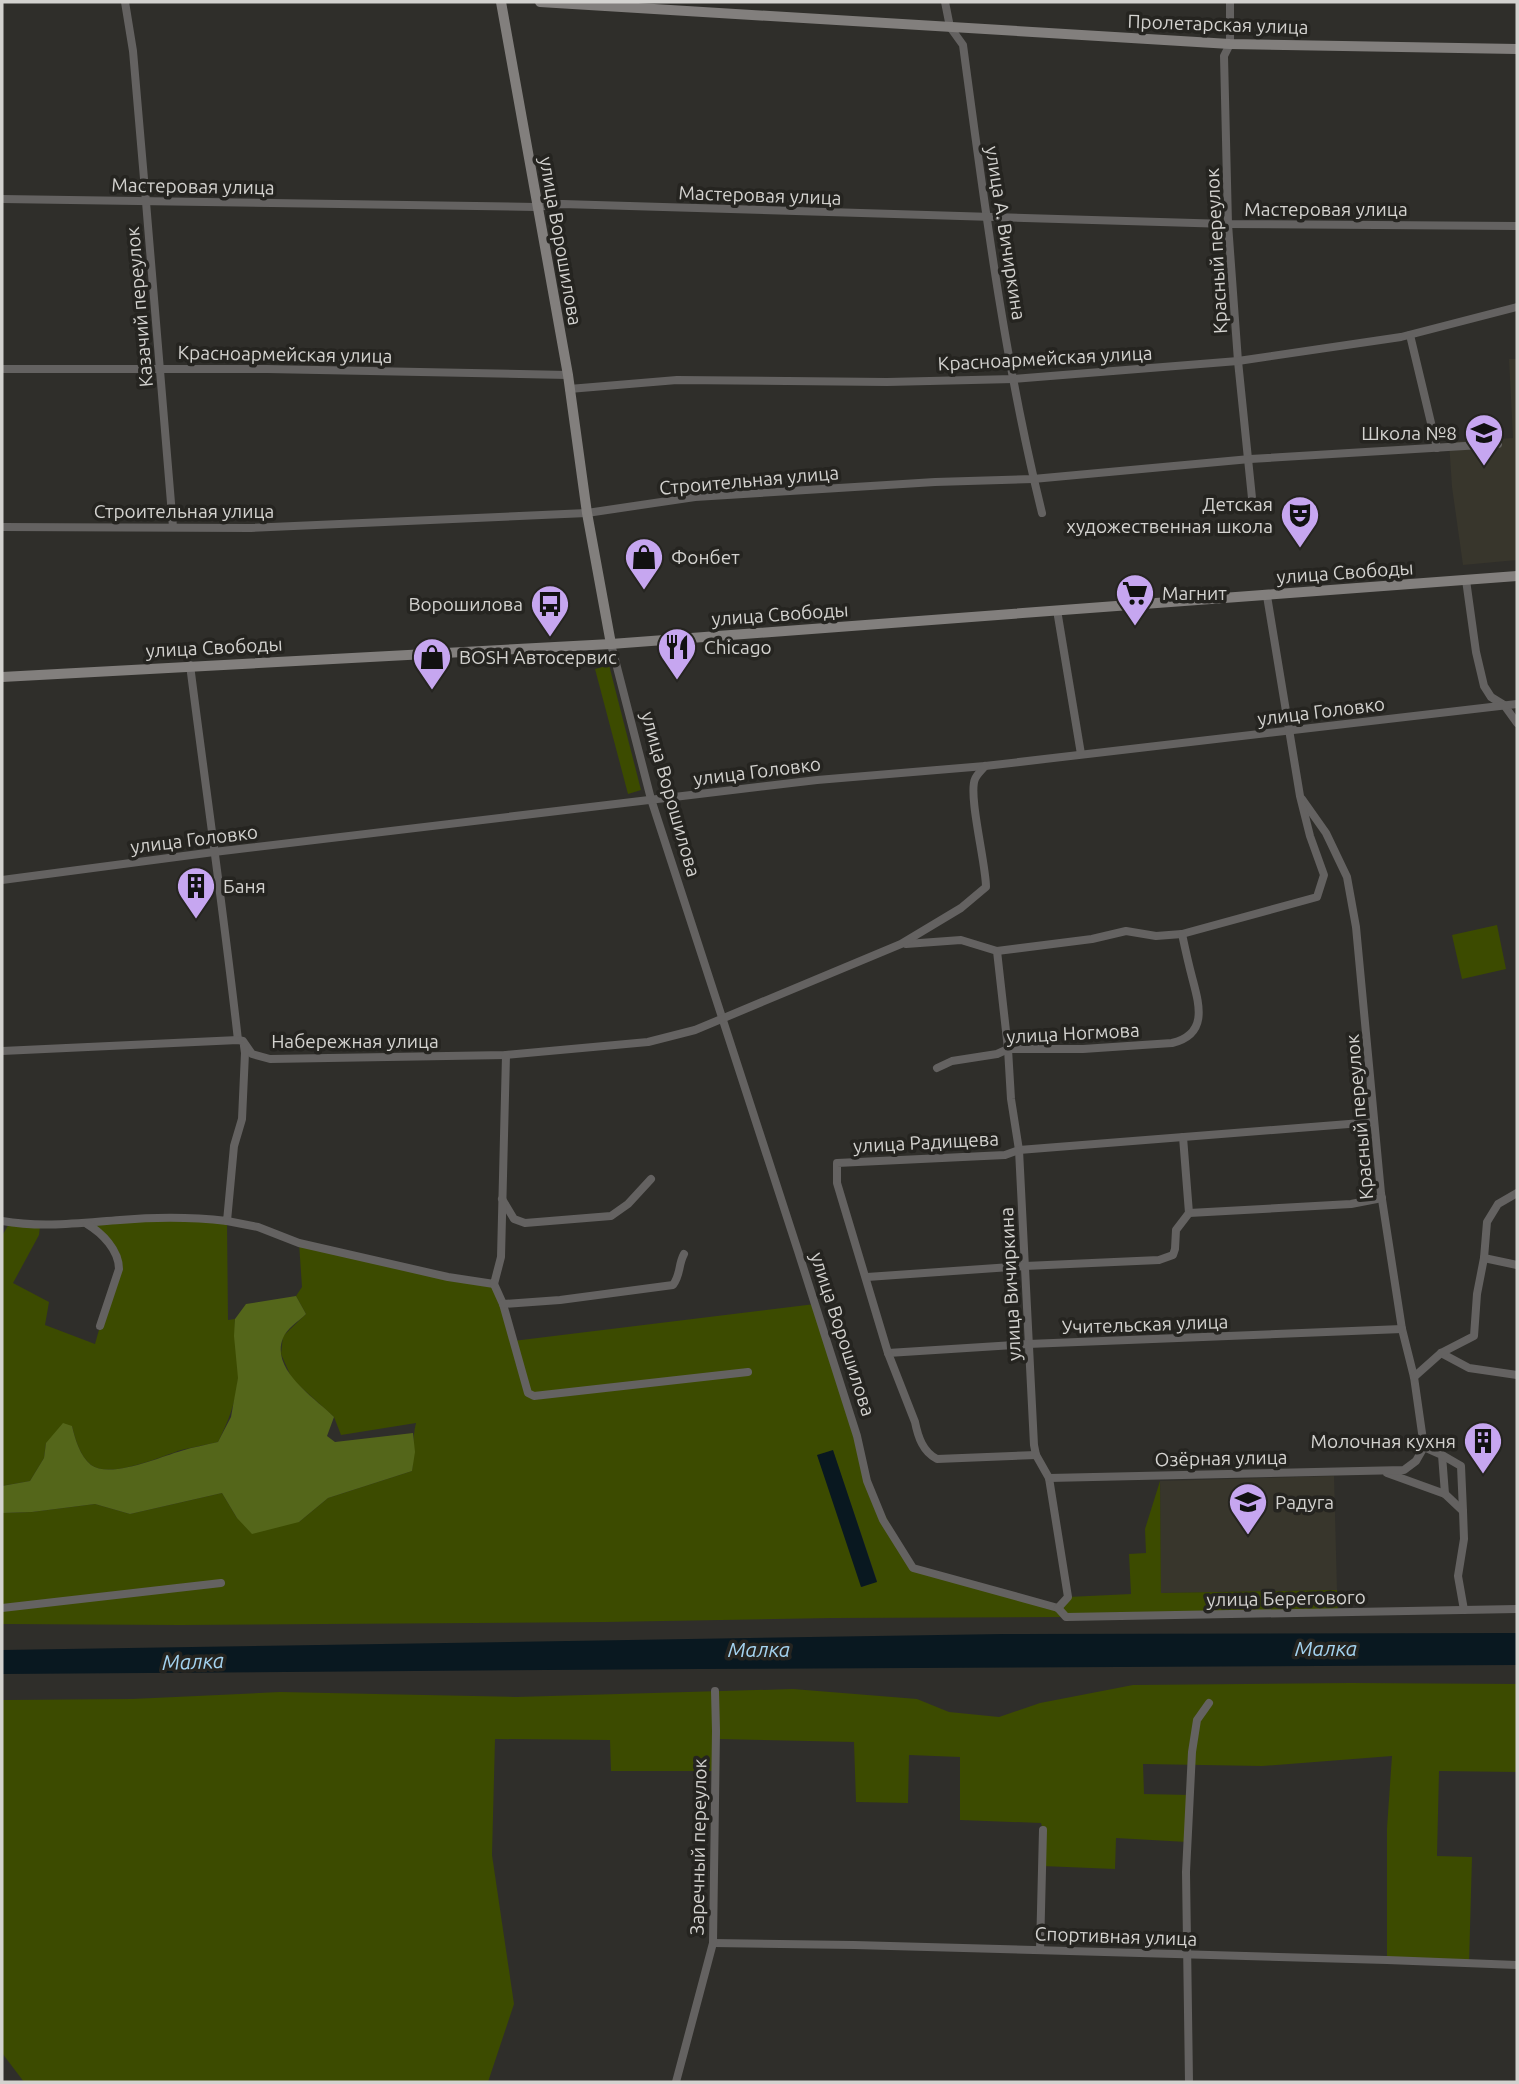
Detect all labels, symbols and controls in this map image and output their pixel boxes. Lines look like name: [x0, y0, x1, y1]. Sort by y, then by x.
street label: Пролетарская улица: [1127, 10, 1309, 38]
street label: улица А. Вичиркина: [981, 144, 1031, 322]
street label: улица Ворошилова: [535, 155, 587, 327]
street label: Красный переулок: [1201, 167, 1231, 334]
street label: Мастеровая улица: [111, 174, 275, 198]
street label: Мастеровая улица: [678, 181, 842, 209]
street label: Мастеровая улица: [1244, 198, 1408, 220]
street label: Казачий переулок: [121, 226, 157, 388]
street label: Красноармейская улица: [177, 341, 393, 367]
street label: Красноармейская улица: [937, 341, 1153, 375]
school or university icon: Школа №8: [1463, 412, 1505, 467]
place label: Школа №8: [1361, 422, 1457, 444]
street label: Строительная улица: [658, 461, 840, 499]
place label: Детская художественная школа: [1066, 493, 1273, 537]
theatre icon: Детская художественная школа: [1279, 494, 1321, 549]
street label: Строительная улица: [94, 500, 274, 522]
shop icon: Фонбет: [623, 536, 665, 591]
place label: Фонбет: [671, 546, 740, 568]
street label: улица Свободы: [1276, 556, 1414, 588]
supermarket icon: Магнит: [1114, 572, 1156, 627]
place label: Магнит: [1162, 582, 1227, 604]
bus stop icon: Ворошилова: [529, 583, 571, 638]
place label: Ворошилова: [408, 593, 523, 615]
street label: улица Свободы: [711, 598, 849, 630]
restaurant icon: Chicago: [656, 626, 698, 681]
street label: улица Свободы: [145, 632, 283, 662]
shop icon: BOSH Автосервис: [411, 636, 453, 691]
place label: Chicago: [704, 636, 772, 658]
place label: BOSH Автосервис: [459, 646, 617, 668]
street label: улица Головко: [1256, 692, 1386, 730]
street label: улица Ворошилова: [637, 709, 705, 879]
street label: улица Головко: [692, 752, 822, 790]
street label: улица Головко: [129, 820, 259, 858]
building icon: Баня: [175, 865, 217, 920]
place label: Баня: [223, 875, 266, 897]
street label: улица Ногмова: [1006, 1019, 1140, 1047]
street label: Набережная улица: [271, 1030, 439, 1052]
street label: Красный переулок: [1341, 1033, 1377, 1201]
street label: улица Радищева: [853, 1127, 999, 1157]
street label: улица Вичиркина: [995, 1207, 1025, 1361]
street label: улица Ворошилова: [806, 1249, 880, 1419]
street label: Учительская улица: [1061, 1310, 1229, 1338]
building icon: Молочная кухня: [1462, 1420, 1504, 1475]
place label: Молочная кухня: [1311, 1430, 1456, 1452]
street label: Озёрная улица: [1154, 1446, 1288, 1470]
school or university icon: Радуга: [1227, 1481, 1269, 1536]
place label: Радуга: [1275, 1491, 1334, 1513]
street label: улица Берегового: [1206, 1586, 1366, 1610]
water label: Малка: [1295, 1636, 1357, 1660]
water label: Малка: [728, 1637, 790, 1661]
water label: Малка: [161, 1648, 225, 1674]
street label: Заречный переулок: [685, 1758, 711, 1936]
street label: Спортивная улица: [1034, 1922, 1198, 1950]

